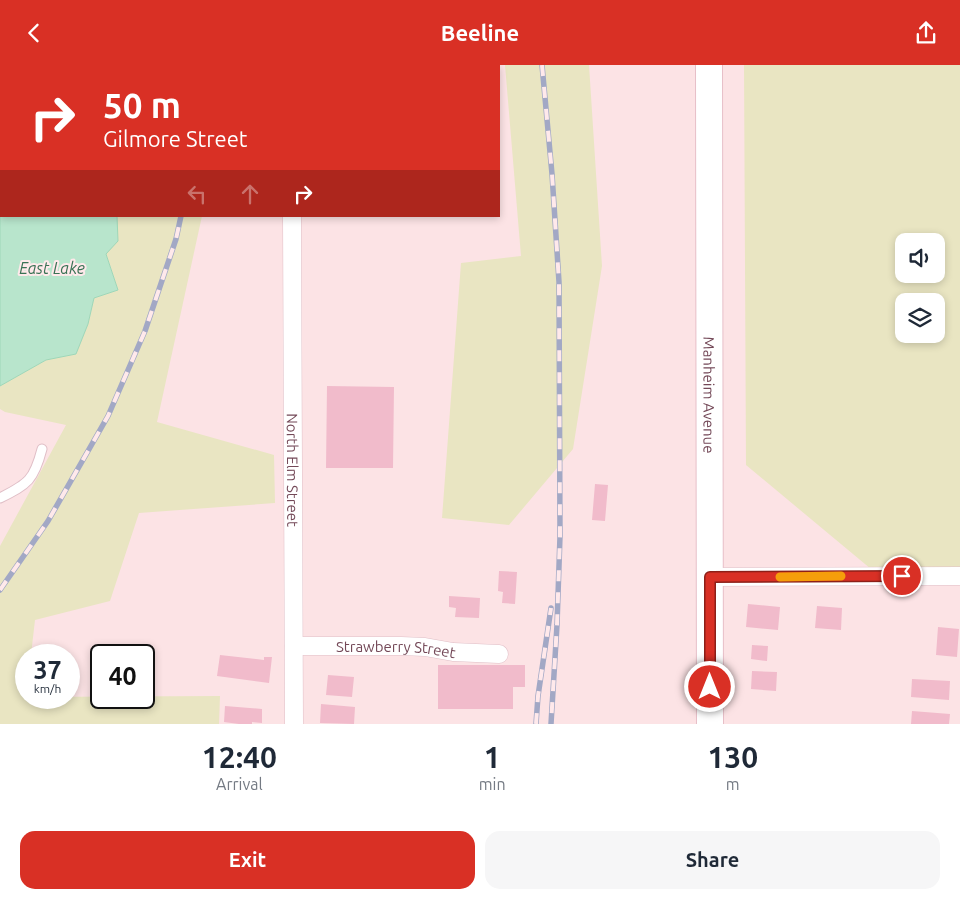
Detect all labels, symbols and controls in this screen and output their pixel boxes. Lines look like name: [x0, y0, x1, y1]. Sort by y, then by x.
icon: back: [20, 19, 48, 47]
icon: share: [912, 19, 940, 47]
text: Beeline: [441, 20, 519, 45]
icon: right: [20, 85, 85, 150]
text: 50 m: [103, 85, 181, 125]
text: Gilmore Street: [103, 126, 247, 151]
icon: left: [183, 180, 211, 208]
icon: ahead: [236, 180, 264, 208]
icon: right: [289, 180, 317, 208]
map controls: [895, 233, 945, 343]
button: sound: [895, 233, 945, 283]
water label: East Lake: [19, 259, 85, 277]
button: layers: [895, 293, 945, 343]
street label: Manheim Avenue: [701, 337, 718, 453]
street label: North Elm Street: [284, 413, 302, 527]
pin: [881, 555, 923, 597]
icon: arrive: [888, 562, 916, 590]
street label: Strawberry Street: [336, 638, 457, 661]
speed limit sign: 40: [90, 644, 155, 709]
text: 37: [33, 656, 62, 684]
position arrow: [683, 660, 735, 712]
text: km/h: [34, 682, 61, 695]
text: 12:40: [202, 740, 277, 774]
text: 1: [484, 740, 501, 774]
text: 130: [707, 740, 758, 774]
text: Arrival: [216, 775, 263, 793]
text: min: [479, 775, 506, 793]
text: m: [726, 775, 740, 793]
button: Exit: [20, 831, 475, 889]
button: Share: [485, 831, 940, 889]

